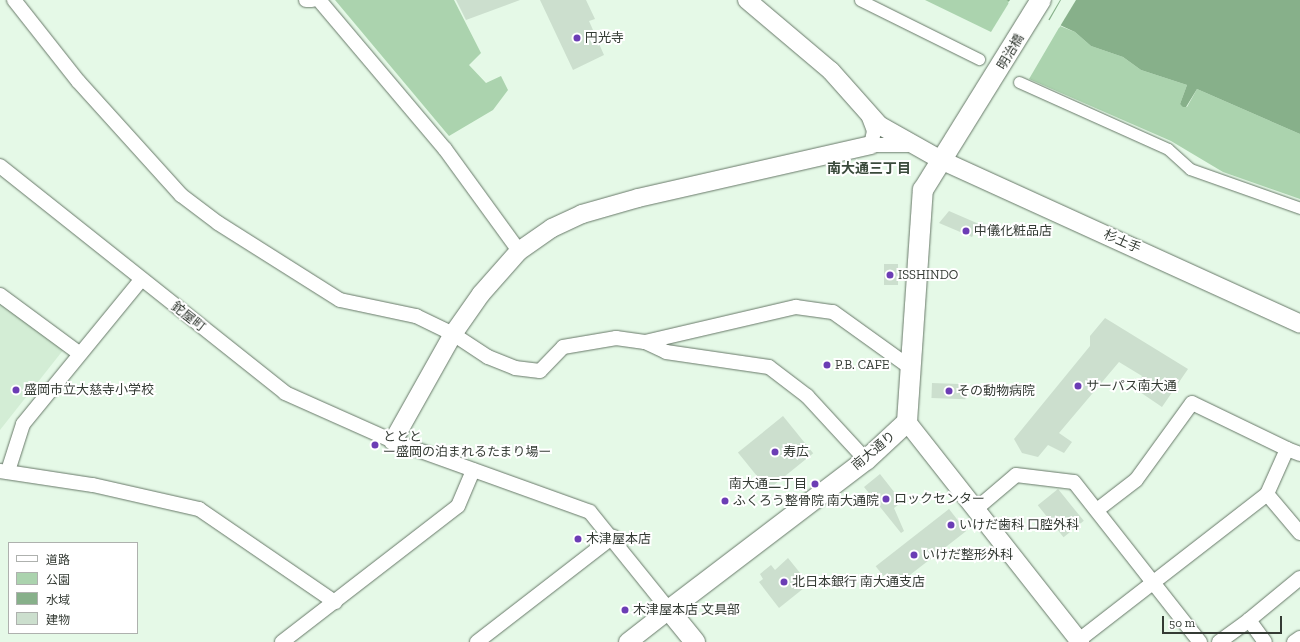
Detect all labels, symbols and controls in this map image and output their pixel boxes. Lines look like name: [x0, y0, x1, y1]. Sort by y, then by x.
place label: 円光寺: [585, 30, 624, 46]
street label: 明治橋: [994, 31, 1028, 73]
marker: 円光寺: [572, 33, 582, 43]
district label: 南大通三丁目: [827, 161, 911, 177]
place label: 中儀化粧品店: [974, 223, 1052, 239]
marker: 中儀化粧品店: [961, 226, 971, 236]
street label: 杉土手: [1101, 227, 1143, 257]
place label: ISSHINDO: [898, 267, 958, 283]
marker: ISSHINDO: [885, 270, 895, 280]
street label: 鉈屋町: [168, 299, 208, 335]
place label: P.B. CAFE: [835, 357, 889, 373]
marker: P.B. CAFE: [822, 360, 832, 370]
place label: サーパス南大通: [1086, 378, 1177, 394]
marker: サーパス南大通: [1073, 381, 1083, 391]
place label: 盛岡市立大慈寺小学校: [24, 382, 154, 398]
place label: その動物病院: [957, 383, 1035, 399]
marker: 盛岡市立大慈寺小学校: [11, 385, 21, 395]
marker: その動物病院: [944, 386, 954, 396]
street label: 南大通り: [849, 428, 899, 474]
place label: ととと ー盛岡の泊まれるたまり場ー: [383, 430, 552, 461]
marker: ととと ー盛岡の泊まれるたまり場ー: [370, 440, 380, 450]
place label: 寿広: [783, 444, 809, 460]
marker: 寿広: [770, 447, 780, 457]
place label: 南大通二丁目: [729, 476, 807, 492]
marker: 南大通二丁目: [810, 479, 820, 489]
place label: ロックセンター: [894, 491, 985, 507]
place label: ふくろう整骨院 南大通院: [733, 493, 879, 509]
marker: ロックセンター: [881, 494, 891, 504]
marker: ふくろう整骨院 南大通院: [720, 496, 730, 506]
place label: いけだ歯科 口腔外科: [959, 517, 1079, 533]
marker: いけだ歯科 口腔外科: [946, 520, 956, 530]
place label: 木津屋本店: [586, 531, 651, 547]
marker: 木津屋本店: [573, 534, 583, 544]
legend: [8, 542, 138, 634]
place label: いけだ整形外科: [922, 547, 1013, 563]
marker: いけだ整形外科: [909, 550, 919, 560]
text: 道路: [46, 553, 70, 567]
text: 公園: [46, 573, 70, 587]
place label: 北日本銀行 南大通支店: [792, 574, 925, 590]
marker: 北日本銀行 南大通支店: [779, 577, 789, 587]
text: 水域: [46, 593, 70, 607]
place label: 木津屋本店 文具部: [633, 602, 740, 618]
marker: 木津屋本店 文具部: [620, 605, 630, 615]
scale bar: [1164, 608, 1284, 634]
text: 建物: [46, 613, 70, 627]
text: 50 m: [1169, 616, 1195, 630]

